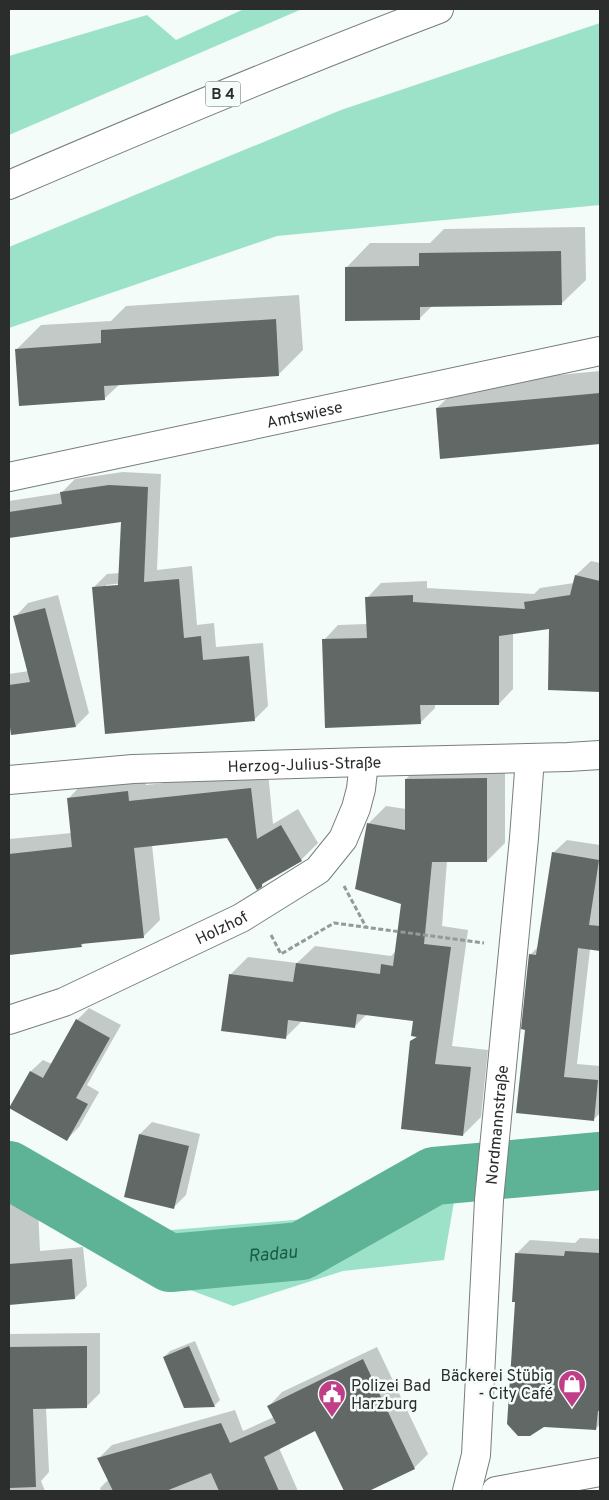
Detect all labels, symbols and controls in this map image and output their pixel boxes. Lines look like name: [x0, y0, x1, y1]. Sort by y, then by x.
road number: B 4: [206, 82, 240, 106]
street label: Amtswiese: [265, 398, 345, 434]
street label: Herzog-Julius-Straße: [227, 754, 382, 778]
street label: Holzhof: [193, 908, 253, 950]
street label: Nordmannstraße: [483, 1064, 514, 1186]
water label: Radau: [247, 1241, 299, 1269]
place label: Bäckerei Stübig - City Café: [441, 1367, 553, 1405]
shop icon: Bäckerei Stübig - City Café: [557, 1369, 587, 1408]
place label: Polizei Bad Harzburg: [351, 1377, 431, 1415]
public building icon: Polizei Bad Harzburg: [317, 1379, 347, 1418]

